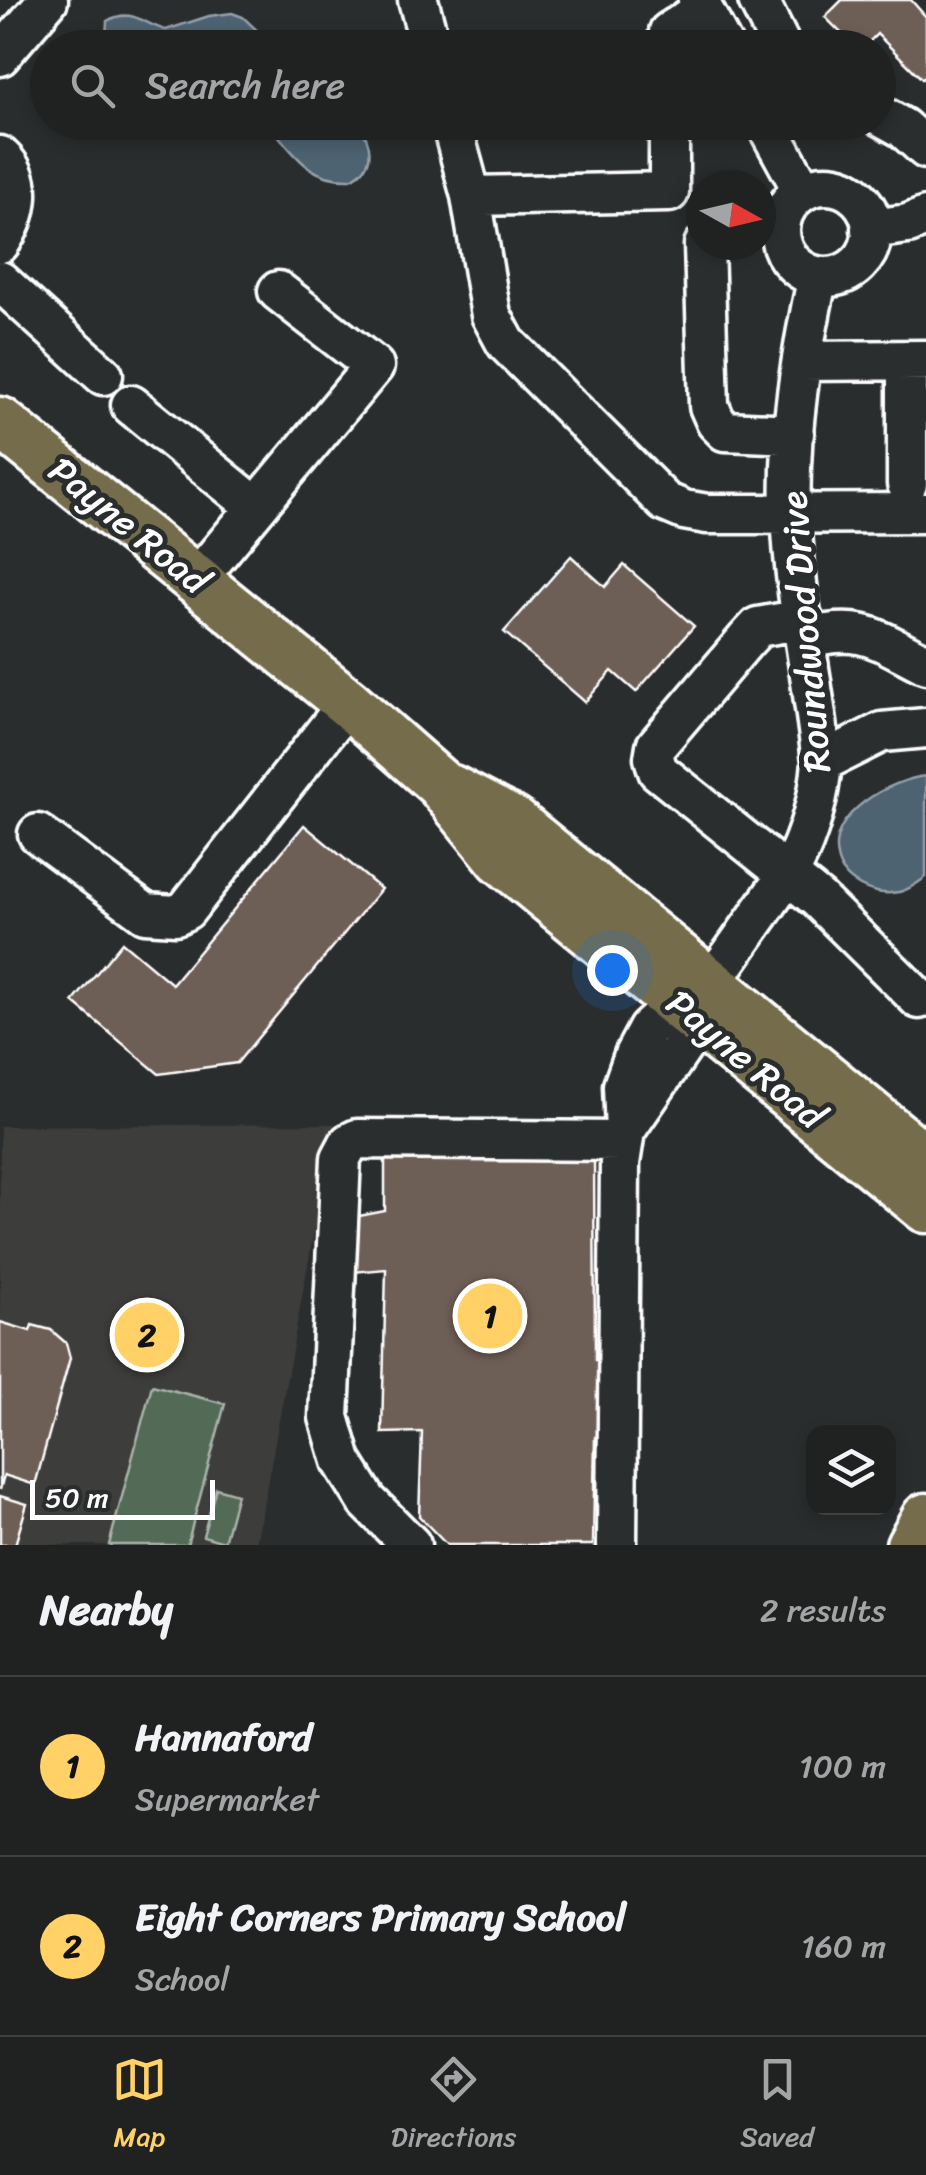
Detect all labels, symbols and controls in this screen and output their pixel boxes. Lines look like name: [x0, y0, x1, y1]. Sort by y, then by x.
search box: [30, 30, 896, 140]
text: Search here: [145, 52, 345, 119]
icon: search: [65, 58, 120, 113]
north arrow: [686, 170, 776, 260]
street label: Payne Road: [33, 439, 227, 614]
street label: Roundwood Drive: [760, 488, 851, 775]
your location: [587, 945, 638, 996]
street label: Payne Road: [650, 972, 843, 1149]
pin: 1: [458, 1278, 522, 1354]
pin: 2: [114, 1298, 180, 1372]
map controls: [806, 1425, 896, 1515]
button: layers: [806, 1425, 896, 1515]
text: 50 m: [45, 1473, 109, 1522]
scale bar: [30, 1475, 215, 1520]
text: Nearby: [40, 1573, 173, 1647]
text: 2 results: [760, 1582, 886, 1639]
text: Hannaford: [135, 1704, 312, 1771]
text: 1: [66, 1738, 79, 1795]
text: 100 m: [799, 1738, 886, 1795]
text: Supermarket: [135, 1771, 319, 1828]
text: Eight Corners Primary School: [135, 1884, 626, 1951]
text: 2: [63, 1918, 82, 1975]
text: 160 m: [801, 1918, 886, 1975]
text: School: [135, 1951, 229, 2008]
tab: Map: [112, 2052, 167, 2161]
tab: Directions: [391, 2052, 516, 2161]
tab: Saved: [740, 2052, 814, 2161]

